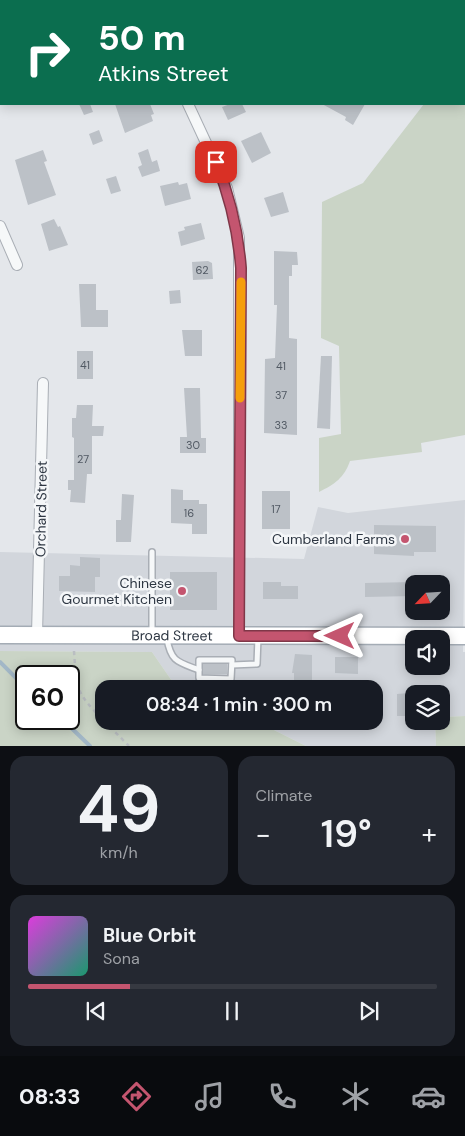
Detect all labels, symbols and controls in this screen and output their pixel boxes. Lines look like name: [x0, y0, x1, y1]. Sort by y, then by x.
text: 50 m: [98, 15, 186, 61]
icon: right: [15, 20, 80, 85]
text: Atkins Street: [98, 59, 229, 88]
pin: [195, 141, 237, 183]
icon: arrive: [202, 148, 230, 176]
house number: 62: [196, 263, 208, 277]
house number: 41: [80, 358, 90, 372]
house number: 41: [276, 359, 286, 373]
house number: 37: [275, 388, 287, 402]
house number: 33: [274, 418, 288, 432]
house number: 30: [186, 438, 200, 452]
house number: 27: [77, 452, 89, 466]
street label: Orchard Street: [31, 461, 51, 557]
house number: 17: [271, 502, 281, 516]
house number: 16: [184, 506, 194, 520]
place label: Cumberland Farms: [272, 530, 395, 548]
marker: Cumberland Farms: [399, 533, 411, 545]
place label: Chinese Gourmet Kitchen: [62, 574, 172, 608]
north arrow: [405, 575, 450, 620]
map controls: [405, 575, 450, 730]
marker: Chinese Gourmet Kitchen: [176, 585, 188, 597]
position arrow: [313, 609, 365, 661]
street label: Broad Street: [131, 626, 213, 644]
button: sound: [405, 630, 450, 675]
speed limit sign: 60: [15, 665, 80, 730]
button: layers: [405, 685, 450, 730]
text: 08:34 · 1 min · 300 m: [146, 692, 332, 717]
text: 49: [77, 767, 161, 851]
text: Climate: [256, 785, 312, 806]
text: 19°: [321, 809, 372, 859]
text: −: [256, 816, 271, 853]
text: +: [422, 816, 437, 853]
text: km/h: [100, 842, 138, 863]
text: Blue Orbit: [103, 923, 196, 948]
text: Sona: [103, 948, 140, 969]
icon: previous: [82, 997, 110, 1025]
icon: pause: [218, 997, 246, 1025]
icon: next: [355, 997, 383, 1025]
icon: directions: [119, 1079, 154, 1114]
icon: music: [192, 1079, 227, 1114]
icon: phone: [265, 1079, 300, 1114]
icon: climate: [338, 1079, 373, 1114]
icon: car: [411, 1079, 446, 1114]
text: 08:33: [19, 1082, 81, 1111]

